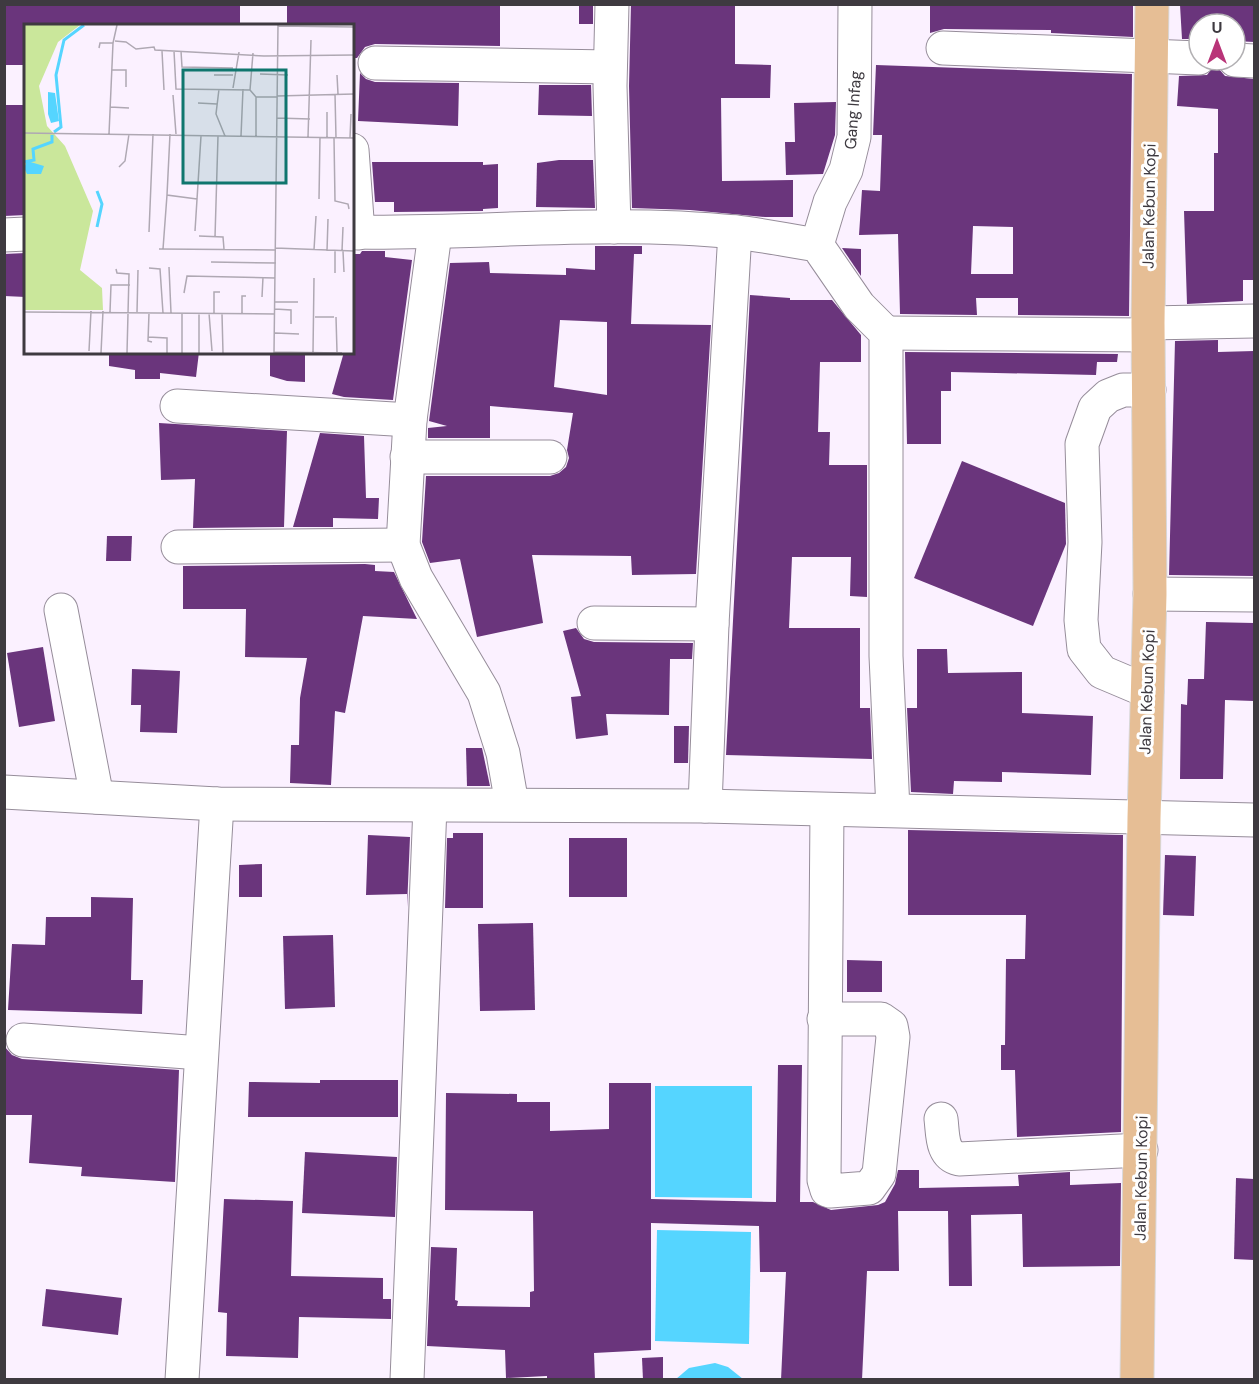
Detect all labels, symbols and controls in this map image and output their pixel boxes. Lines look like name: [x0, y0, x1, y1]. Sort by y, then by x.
north arrow: [1187, 12, 1247, 72]
text: U: [1212, 17, 1222, 38]
inset map: [24, 24, 354, 354]
street label: Gang Infag: [840, 70, 866, 150]
street label: Jalan Kebun Kopi: [1137, 143, 1161, 269]
street label: Jalan Kebun Kopi: [1134, 629, 1160, 755]
street label: Jalan Kebun Kopi: [1129, 1115, 1153, 1241]

